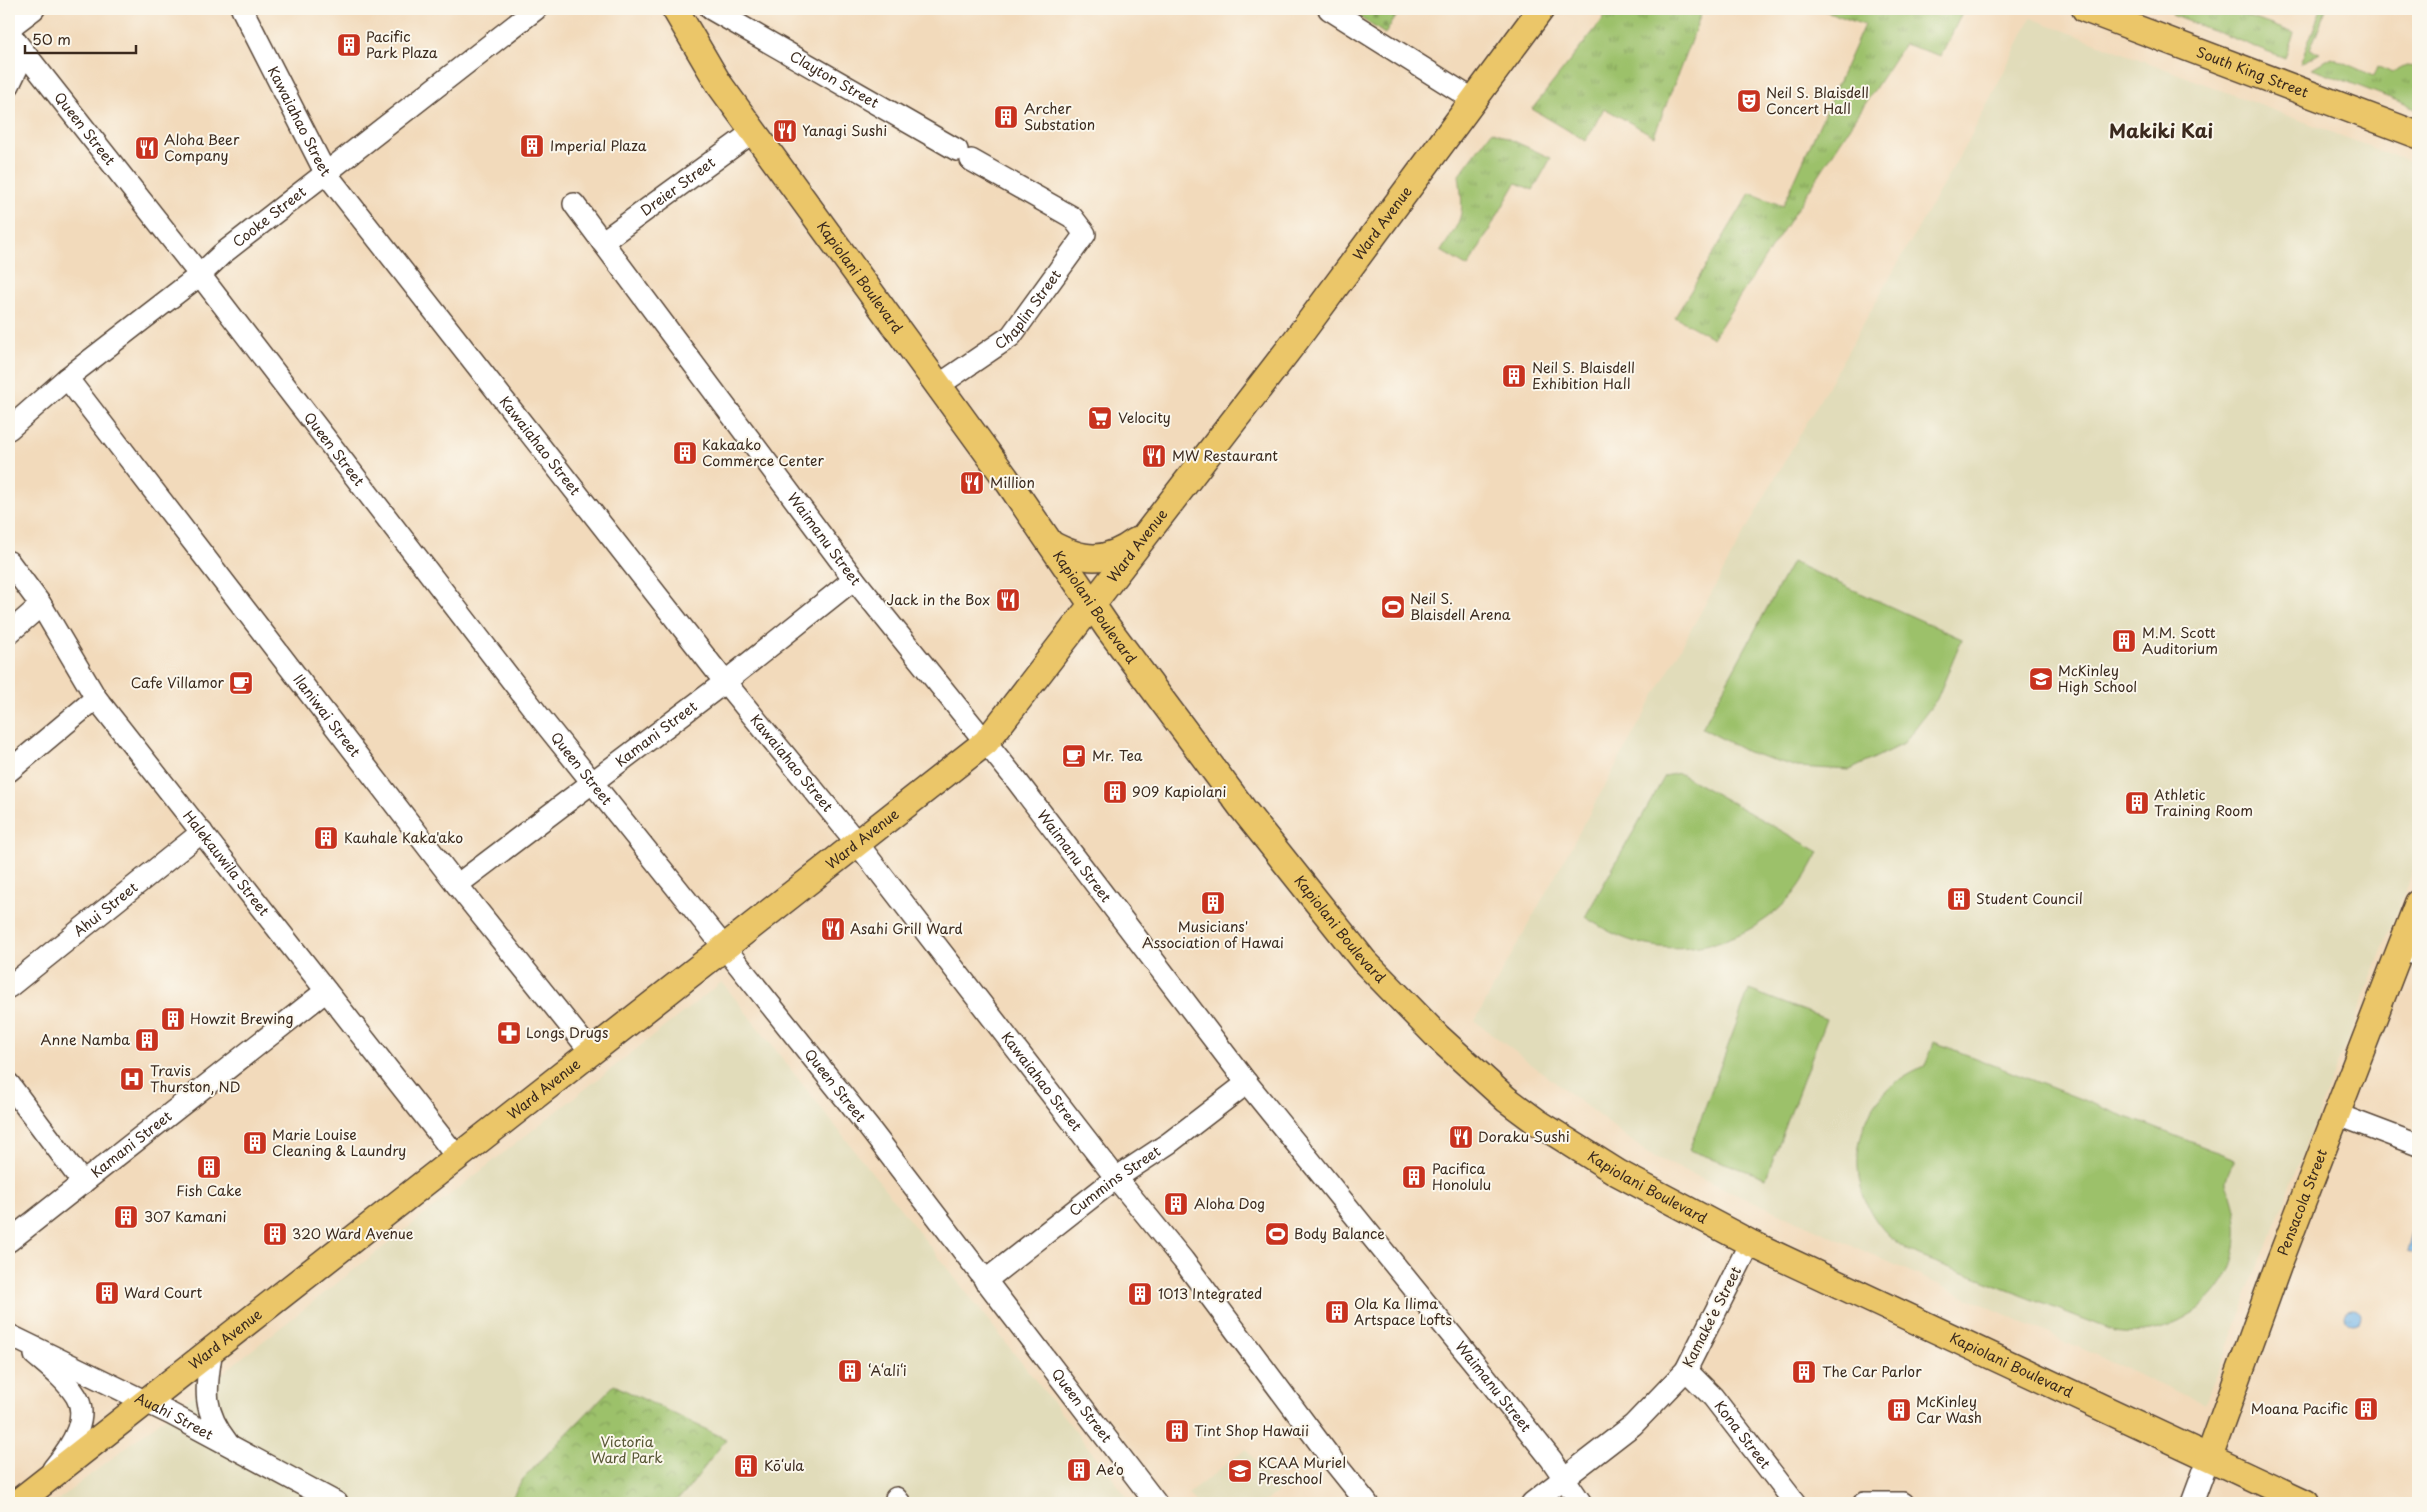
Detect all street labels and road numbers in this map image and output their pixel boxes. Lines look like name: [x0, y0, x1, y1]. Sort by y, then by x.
street label: South King Street: [2194, 41, 2312, 103]
street label: Clayton Street: [786, 45, 883, 113]
street label: Kawaiahao Street: [263, 63, 336, 181]
street label: Queen Street: [49, 87, 121, 170]
street label: Dreier Street: [636, 152, 720, 221]
street label: Cooke Street: [228, 181, 311, 252]
street label: Ward Avenue: [1348, 181, 1417, 264]
street label: Kapiolani Boulevard: [812, 217, 908, 338]
street label: Chaplin Street: [990, 265, 1066, 354]
street label: Kawaiahao Street: [495, 392, 586, 500]
street label: Queen Street: [299, 407, 370, 491]
street label: Waimanu Street: [783, 488, 866, 590]
street label: Ward Avenue: [1102, 504, 1172, 586]
street label: Kapiolani Boulevard: [1048, 546, 1142, 668]
street label: Ilaniwai Street: [289, 670, 366, 761]
street label: Kamani Street: [611, 696, 701, 772]
street label: Kawaiahao Street: [746, 710, 838, 816]
street label: Queen Street: [546, 727, 618, 810]
street label: Ward Avenue: [821, 803, 903, 874]
street label: Waimanu Street: [1033, 805, 1117, 907]
street label: Halekauwila Street: [178, 806, 275, 920]
street label: Kapiolani Boulevard: [1290, 871, 1391, 988]
street label: Ahui Street: [69, 876, 142, 941]
street label: Kawaiahao Street: [997, 1027, 1087, 1136]
street label: Queen Street: [800, 1044, 871, 1127]
street label: Ward Avenue: [503, 1053, 585, 1124]
street label: Kamani Street: [86, 1105, 176, 1182]
street label: Cummins Street: [1064, 1140, 1165, 1221]
street label: Kapiolani Boulevard: [1584, 1145, 1712, 1229]
street label: Pensacola Street: [2272, 1145, 2332, 1259]
street label: Kamakeʻe Street: [1677, 1262, 1746, 1371]
street label: Ward Avenue: [184, 1303, 266, 1374]
street label: Kapiolani Boulevard: [1946, 1327, 2077, 1403]
street label: Waimanu Street: [1451, 1336, 1537, 1437]
street label: Queen Street: [1047, 1364, 1117, 1447]
street label: Auahi Street: [132, 1387, 217, 1445]
street label: Kona Street: [1709, 1396, 1776, 1473]

